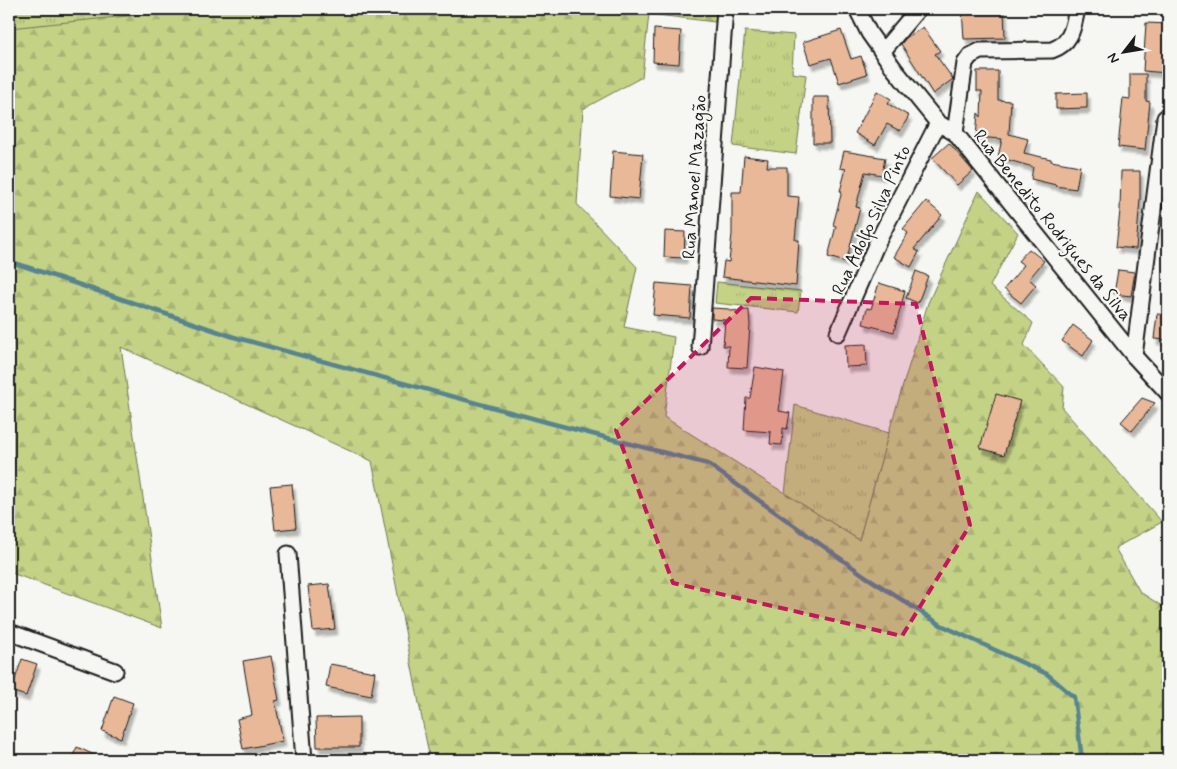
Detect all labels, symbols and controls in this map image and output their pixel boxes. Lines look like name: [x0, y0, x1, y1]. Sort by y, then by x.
north arrow: [1100, 28, 1150, 78]
text: N: [1104, 50, 1124, 67]
street label: Rua Manoel Mazagão: [677, 94, 714, 260]
street label: Rua Benedito Rodrigues da Silva: [966, 125, 1137, 328]
street label: Rua Adolfo Silva Pinto: [827, 142, 919, 300]

